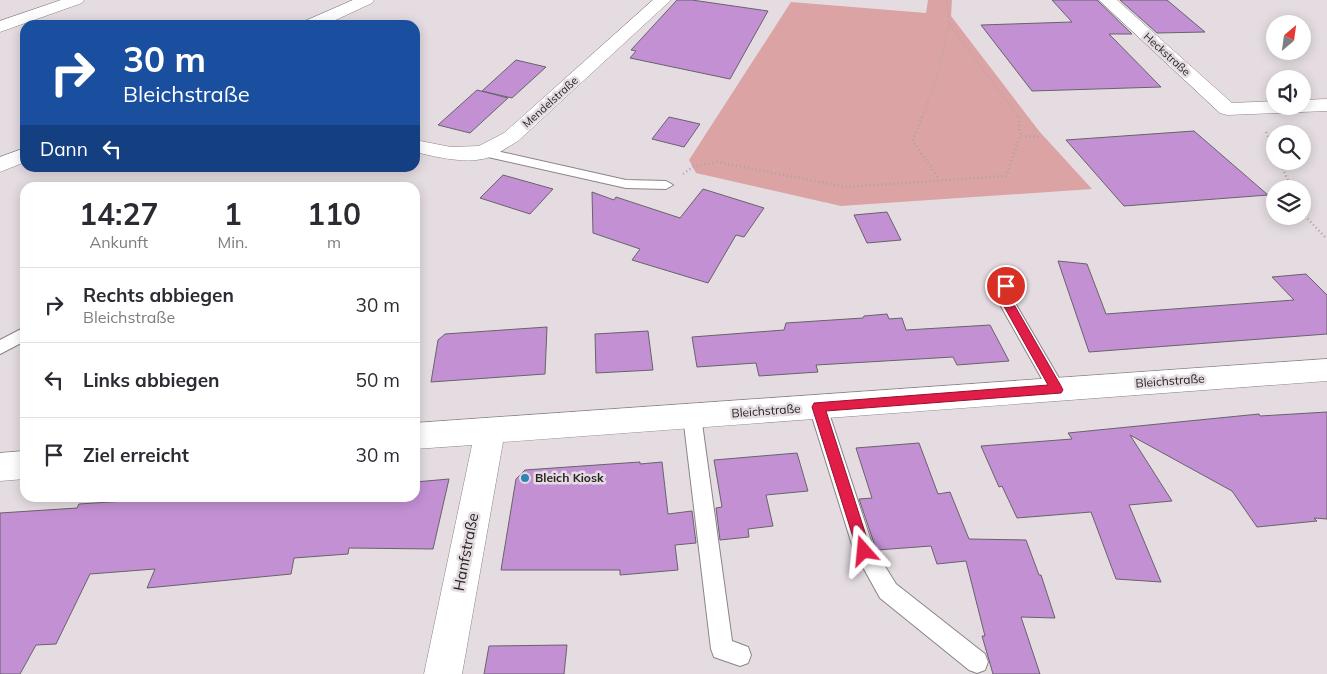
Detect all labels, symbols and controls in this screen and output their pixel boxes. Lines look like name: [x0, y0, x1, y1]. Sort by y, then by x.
north arrow: [1266, 15, 1311, 60]
map controls: [1266, 15, 1311, 225]
street label: Heckstraße: [1141, 29, 1193, 79]
text: 30 m: [123, 37, 206, 81]
icon: right: [40, 40, 105, 105]
button: sound: [1266, 70, 1311, 115]
street label: Mendelstraße: [519, 73, 581, 131]
text: Bleichstraße: [123, 80, 250, 108]
button: search: [1266, 125, 1311, 170]
icon: left: [98, 135, 126, 163]
text: Dann: [40, 137, 88, 161]
button: layers: [1266, 180, 1311, 225]
text: 14:27: [79, 195, 158, 233]
text: 1: [224, 195, 242, 233]
text: 110: [307, 195, 361, 233]
text: Ankunft: [89, 232, 148, 252]
text: Min.: [217, 232, 248, 252]
text: m: [327, 232, 341, 252]
pin: [985, 265, 1027, 307]
icon: arrive: [992, 272, 1020, 300]
text: Rechts abbiegen: [83, 283, 234, 307]
icon: right: [40, 291, 68, 319]
text: 30 m: [356, 293, 400, 317]
text: Bleichstraße: [83, 307, 175, 327]
icon: left: [40, 366, 68, 394]
text: Links abbiegen: [83, 368, 220, 392]
text: 50 m: [356, 368, 400, 392]
street label: Bleichstraße: [1135, 371, 1205, 390]
street label: Bleichstraße: [731, 401, 801, 420]
icon: arrive: [40, 441, 68, 469]
text: Ziel erreicht: [83, 443, 189, 467]
text: 30 m: [356, 443, 400, 467]
place label: Bleich Kiosk: [535, 470, 604, 485]
marker: Bleich Kiosk: [519, 472, 531, 484]
street label: Hanfstraße: [449, 511, 482, 592]
position arrow: [837, 524, 889, 576]

